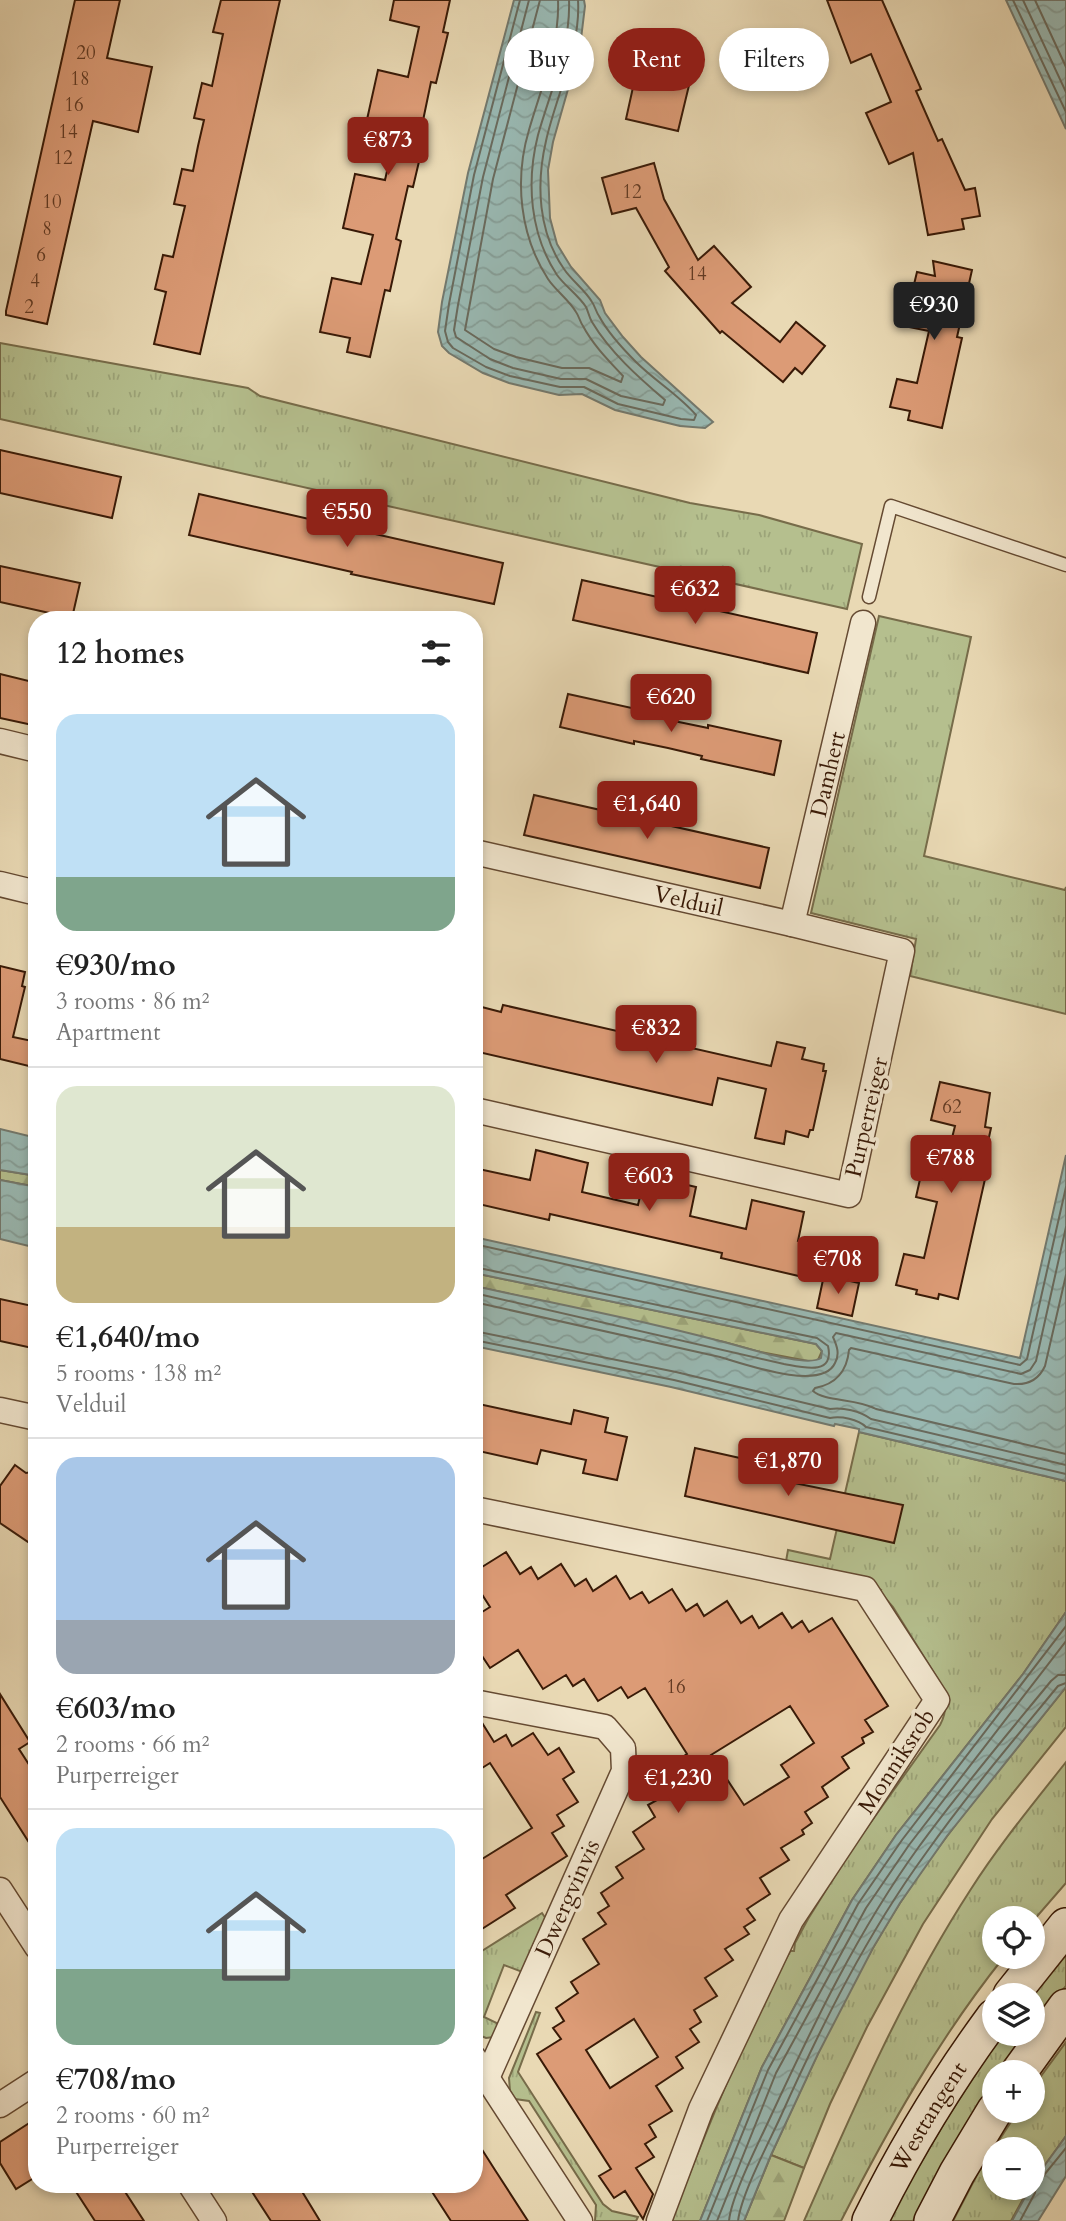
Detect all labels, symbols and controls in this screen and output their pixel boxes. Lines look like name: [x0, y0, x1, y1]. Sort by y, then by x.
chip: Buy: [504, 28, 594, 91]
chip: Rent: [608, 28, 705, 91]
chip: Filters: [719, 28, 829, 91]
house number: 20: [76, 40, 96, 66]
house number: 18: [70, 66, 90, 92]
house number: 16: [64, 92, 84, 118]
pin: €873: [347, 118, 429, 177]
house number: 14: [58, 119, 78, 145]
text: €873: [363, 124, 413, 155]
house number: 12: [53, 145, 73, 171]
house number: 12: [622, 179, 642, 205]
house number: 10: [42, 189, 62, 215]
house number: 8: [42, 216, 52, 242]
house number: 6: [36, 242, 46, 268]
house number: 14: [687, 261, 707, 287]
house number: 4: [30, 268, 40, 294]
pin: €930: [893, 282, 975, 342]
text: €930: [909, 289, 959, 320]
house number: 2: [24, 294, 34, 320]
pin: €550: [306, 490, 388, 549]
text: €550: [322, 496, 372, 527]
pin: €632: [654, 566, 736, 626]
text: €632: [670, 573, 720, 604]
text: 12 homes: [56, 633, 185, 674]
icon: filters: [417, 634, 455, 672]
pin: €620: [630, 674, 712, 734]
text: €620: [646, 681, 696, 712]
street label: Damhert: [803, 728, 853, 820]
icon: home: [193, 759, 319, 885]
pin: €1,640: [590, 782, 704, 841]
text: €1,640: [613, 788, 681, 819]
street label: Velduil: [651, 878, 726, 924]
text: €930/mo: [56, 945, 176, 986]
text: 3 rooms · 86 m²: [56, 986, 209, 1017]
pin: €832: [615, 1006, 697, 1065]
text: €832: [631, 1012, 681, 1043]
text: Apartment: [56, 1017, 160, 1048]
street label: Purperreiger: [838, 1053, 896, 1180]
house number: 62: [942, 1094, 962, 1120]
icon: home: [193, 1131, 319, 1257]
pin: €788: [910, 1136, 992, 1195]
text: €788: [926, 1142, 976, 1173]
pin: €603: [608, 1154, 690, 1213]
text: €603: [624, 1160, 674, 1191]
pin: €708: [797, 1236, 879, 1296]
text: €708: [813, 1243, 863, 1274]
text: €1,640/mo: [56, 1317, 200, 1358]
text: 5 rooms · 138 m²: [56, 1358, 221, 1389]
text: Velduil: [56, 1389, 126, 1420]
pin: €1,870: [731, 1438, 845, 1498]
text: €1,870: [754, 1445, 822, 1476]
icon: home: [193, 1502, 319, 1628]
house number: 16: [666, 1674, 686, 1700]
text: €603/mo: [56, 1688, 176, 1729]
street label: Monniksrob: [851, 1703, 942, 1820]
text: 2 rooms · 66 m²: [56, 1729, 209, 1760]
pin: €1,230: [621, 1756, 735, 1815]
text: Purperreiger: [56, 1760, 179, 1791]
text: €1,230: [644, 1762, 712, 1793]
street label: Dwergvinvis: [528, 1834, 607, 1962]
icon: home: [193, 1873, 319, 1999]
map controls: [982, 1906, 1045, 2200]
button: locate: [982, 1906, 1045, 1969]
button: layers: [982, 1983, 1045, 2046]
street label: Westtangent: [882, 2056, 974, 2179]
text: €708/mo: [56, 2059, 176, 2100]
button: +: [982, 2060, 1045, 2123]
text: 2 rooms · 60 m²: [56, 2100, 209, 2131]
text: Purperreiger: [56, 2131, 179, 2162]
button: −: [982, 2137, 1045, 2200]

